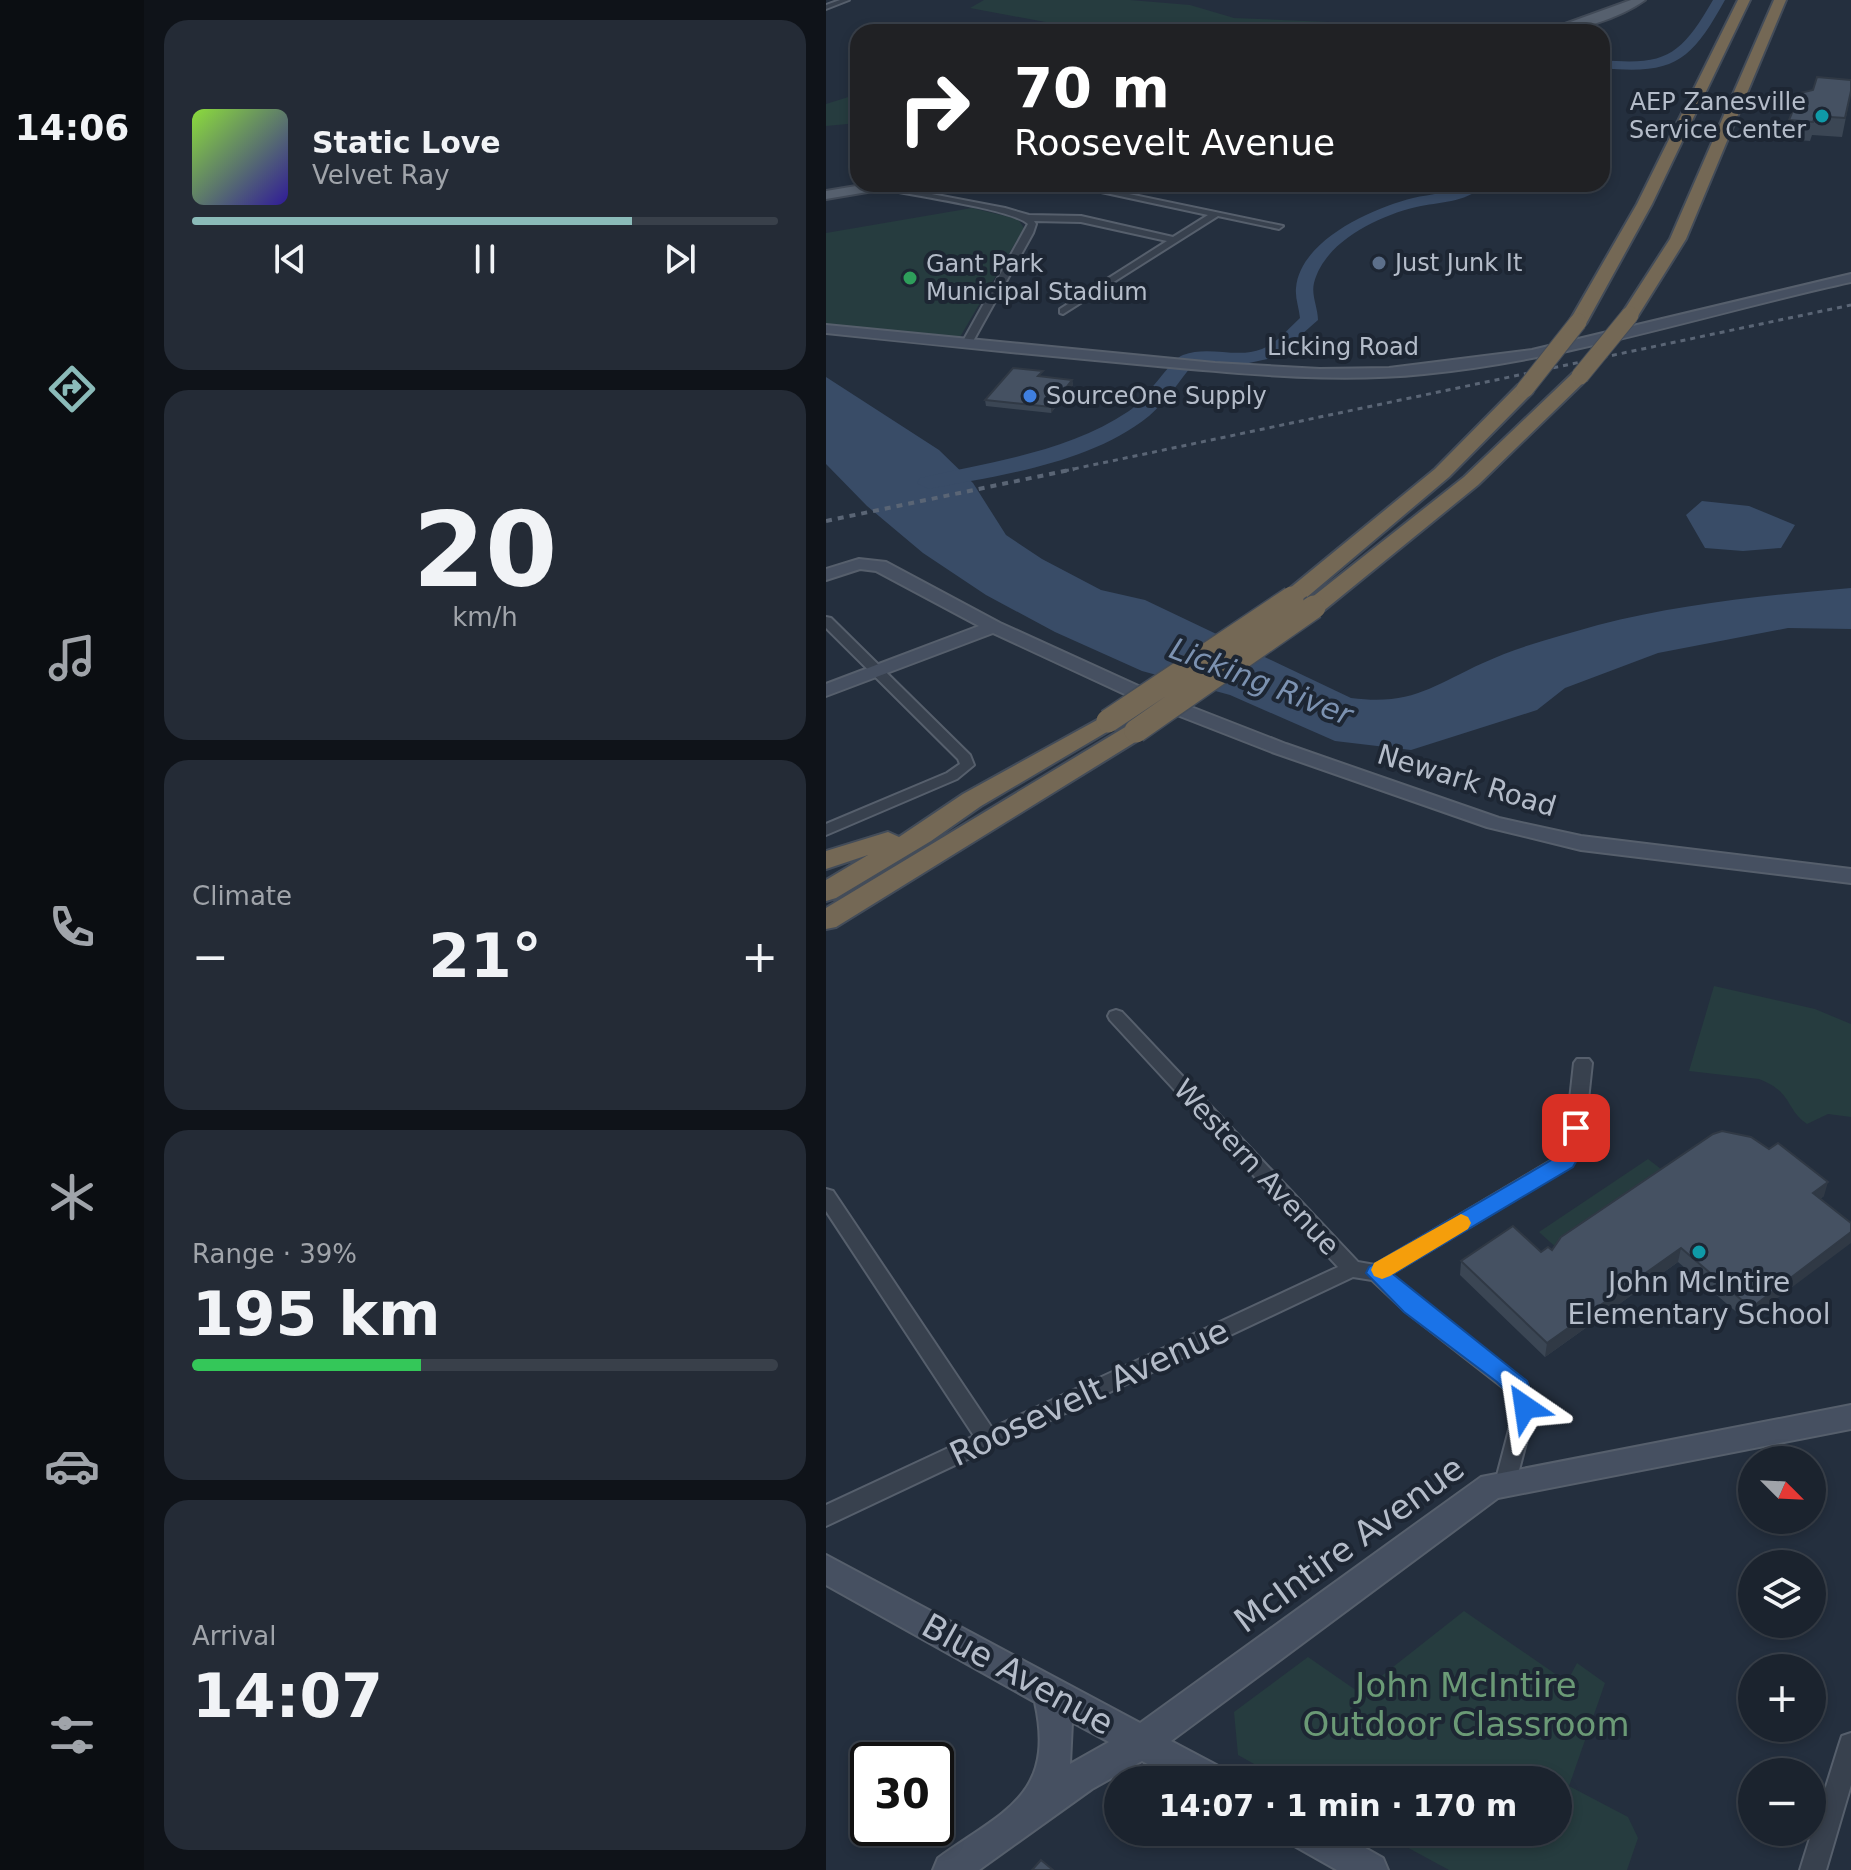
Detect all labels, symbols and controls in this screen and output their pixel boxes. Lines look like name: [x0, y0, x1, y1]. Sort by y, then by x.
text: 70 m: [1014, 55, 1170, 120]
icon: right: [882, 56, 986, 160]
place label: AEP Zanesville Service Center: [1629, 88, 1806, 144]
text: 14:06: [15, 107, 129, 148]
marker: AEP Zanesville Service Center: [1813, 107, 1831, 125]
text: Roosevelt Avenue: [1014, 122, 1335, 163]
text: Static Love: [312, 125, 501, 160]
text: Velvet Ray: [312, 160, 450, 190]
icon: previous: [268, 237, 312, 281]
icon: pause: [463, 237, 507, 281]
icon: next: [658, 237, 702, 281]
place label: Just Junk It: [1393, 249, 1522, 277]
place label: Gant Park Municipal Stadium: [926, 250, 1148, 306]
marker: Just Junk It: [1370, 254, 1388, 272]
marker: Gant Park Municipal Stadium: [901, 269, 919, 287]
street label: Licking Road: [1267, 333, 1419, 361]
icon: directions: [44, 361, 100, 417]
place label: SourceOne Supply: [1046, 382, 1267, 410]
marker: SourceOne Supply: [1021, 387, 1039, 405]
text: 20: [413, 489, 557, 611]
text: km/h: [452, 602, 518, 632]
icon: music: [44, 630, 100, 686]
water label: Licking River: [1165, 631, 1359, 733]
street label: Newark Road: [1374, 738, 1560, 823]
text: Climate: [192, 881, 292, 911]
icon: phone: [44, 899, 100, 955]
text: 21°: [428, 921, 542, 991]
text: −: [192, 931, 229, 982]
text: +: [741, 931, 778, 982]
street label: Western Avenue: [1167, 1073, 1346, 1262]
pin: [1542, 1094, 1610, 1162]
icon: arrive: [1554, 1106, 1598, 1150]
icon: climate: [44, 1169, 100, 1225]
text: Range · 39%: [192, 1239, 357, 1269]
marker: John McIntire Elementary School: [1690, 1243, 1708, 1261]
place label: John McIntire Elementary School: [1567, 1266, 1831, 1331]
text: 195 km: [192, 1279, 441, 1349]
street label: Roosevelt Avenue: [943, 1310, 1235, 1474]
position arrow: [1483, 1365, 1567, 1449]
icon: car: [44, 1438, 100, 1494]
north arrow: [1738, 1446, 1826, 1534]
map controls: [1738, 1446, 1826, 1846]
street label: McIntire Avenue: [1227, 1447, 1471, 1641]
button: layers: [1738, 1550, 1826, 1638]
street label: Blue Avenue: [915, 1605, 1121, 1743]
text: Arrival: [192, 1621, 276, 1651]
button: +: [1738, 1654, 1826, 1742]
text: 14:07: [192, 1661, 383, 1731]
park label: John McIntire Outdoor Classroom: [1302, 1665, 1630, 1744]
icon: filters: [44, 1707, 100, 1763]
speed limit sign: 30: [850, 1742, 954, 1846]
button: −: [1738, 1758, 1826, 1846]
text: 14:07 · 1 min · 170 m: [1159, 1788, 1517, 1823]

